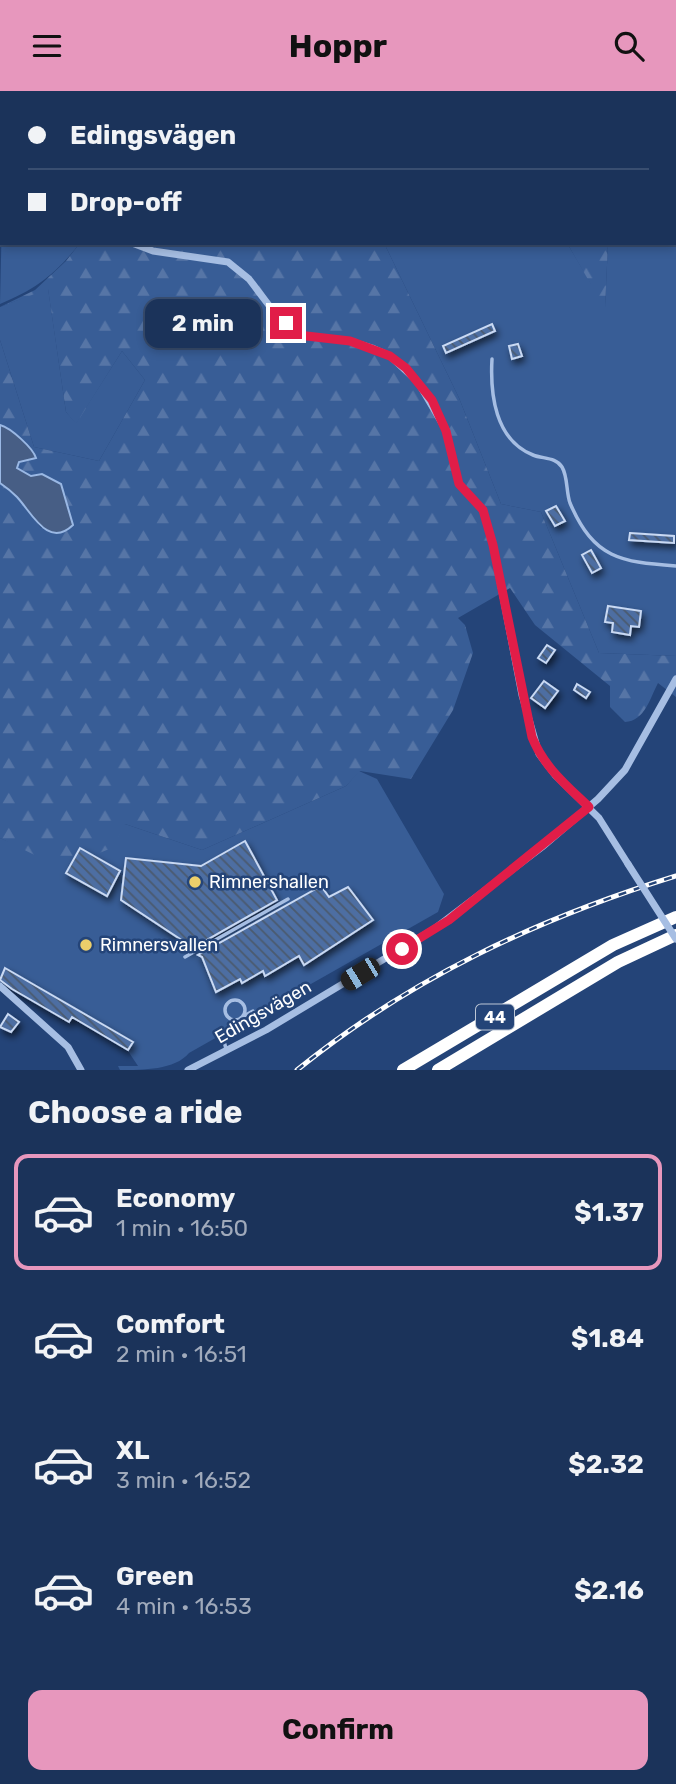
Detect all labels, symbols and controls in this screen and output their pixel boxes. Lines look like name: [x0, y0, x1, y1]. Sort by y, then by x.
icon: menu: [28, 27, 66, 65]
text: Hoppr: [289, 27, 387, 65]
icon: search: [610, 27, 648, 65]
text: Edingsvägen: [70, 120, 236, 151]
text: Drop-off: [70, 187, 182, 218]
callout: 2 min: [146, 299, 262, 347]
route end: [270, 307, 302, 339]
text: 2 min: [172, 309, 234, 337]
place label: Rimnershallen: [209, 871, 329, 893]
marker: Rimnershallen: [187, 874, 203, 890]
route start: [386, 933, 418, 965]
place label: Rimnersvallen: [100, 934, 218, 956]
marker: Rimnersvallen: [78, 937, 94, 953]
car: [337, 954, 384, 994]
street label: Edingsvägen: [211, 976, 315, 1048]
road number: 44: [476, 1005, 514, 1029]
text: Choose a ride: [28, 1093, 242, 1131]
icon: car: [32, 1181, 95, 1244]
text: Economy: [116, 1183, 235, 1214]
text: $1.37: [574, 1197, 644, 1228]
text: 1 min · 16:50: [116, 1214, 248, 1242]
icon: car: [32, 1307, 95, 1370]
text: Comfort: [116, 1309, 225, 1340]
text: $1.84: [571, 1323, 644, 1354]
text: 2 min · 16:51: [116, 1340, 247, 1368]
icon: car: [32, 1433, 95, 1496]
text: XL: [116, 1435, 149, 1466]
text: $2.32: [568, 1449, 644, 1480]
text: 3 min · 16:52: [116, 1466, 251, 1494]
icon: car: [32, 1559, 95, 1622]
text: Green: [116, 1561, 194, 1592]
text: $2.16: [574, 1575, 644, 1606]
text: 4 min · 16:53: [116, 1592, 252, 1620]
button: Confirm: [28, 1690, 648, 1770]

